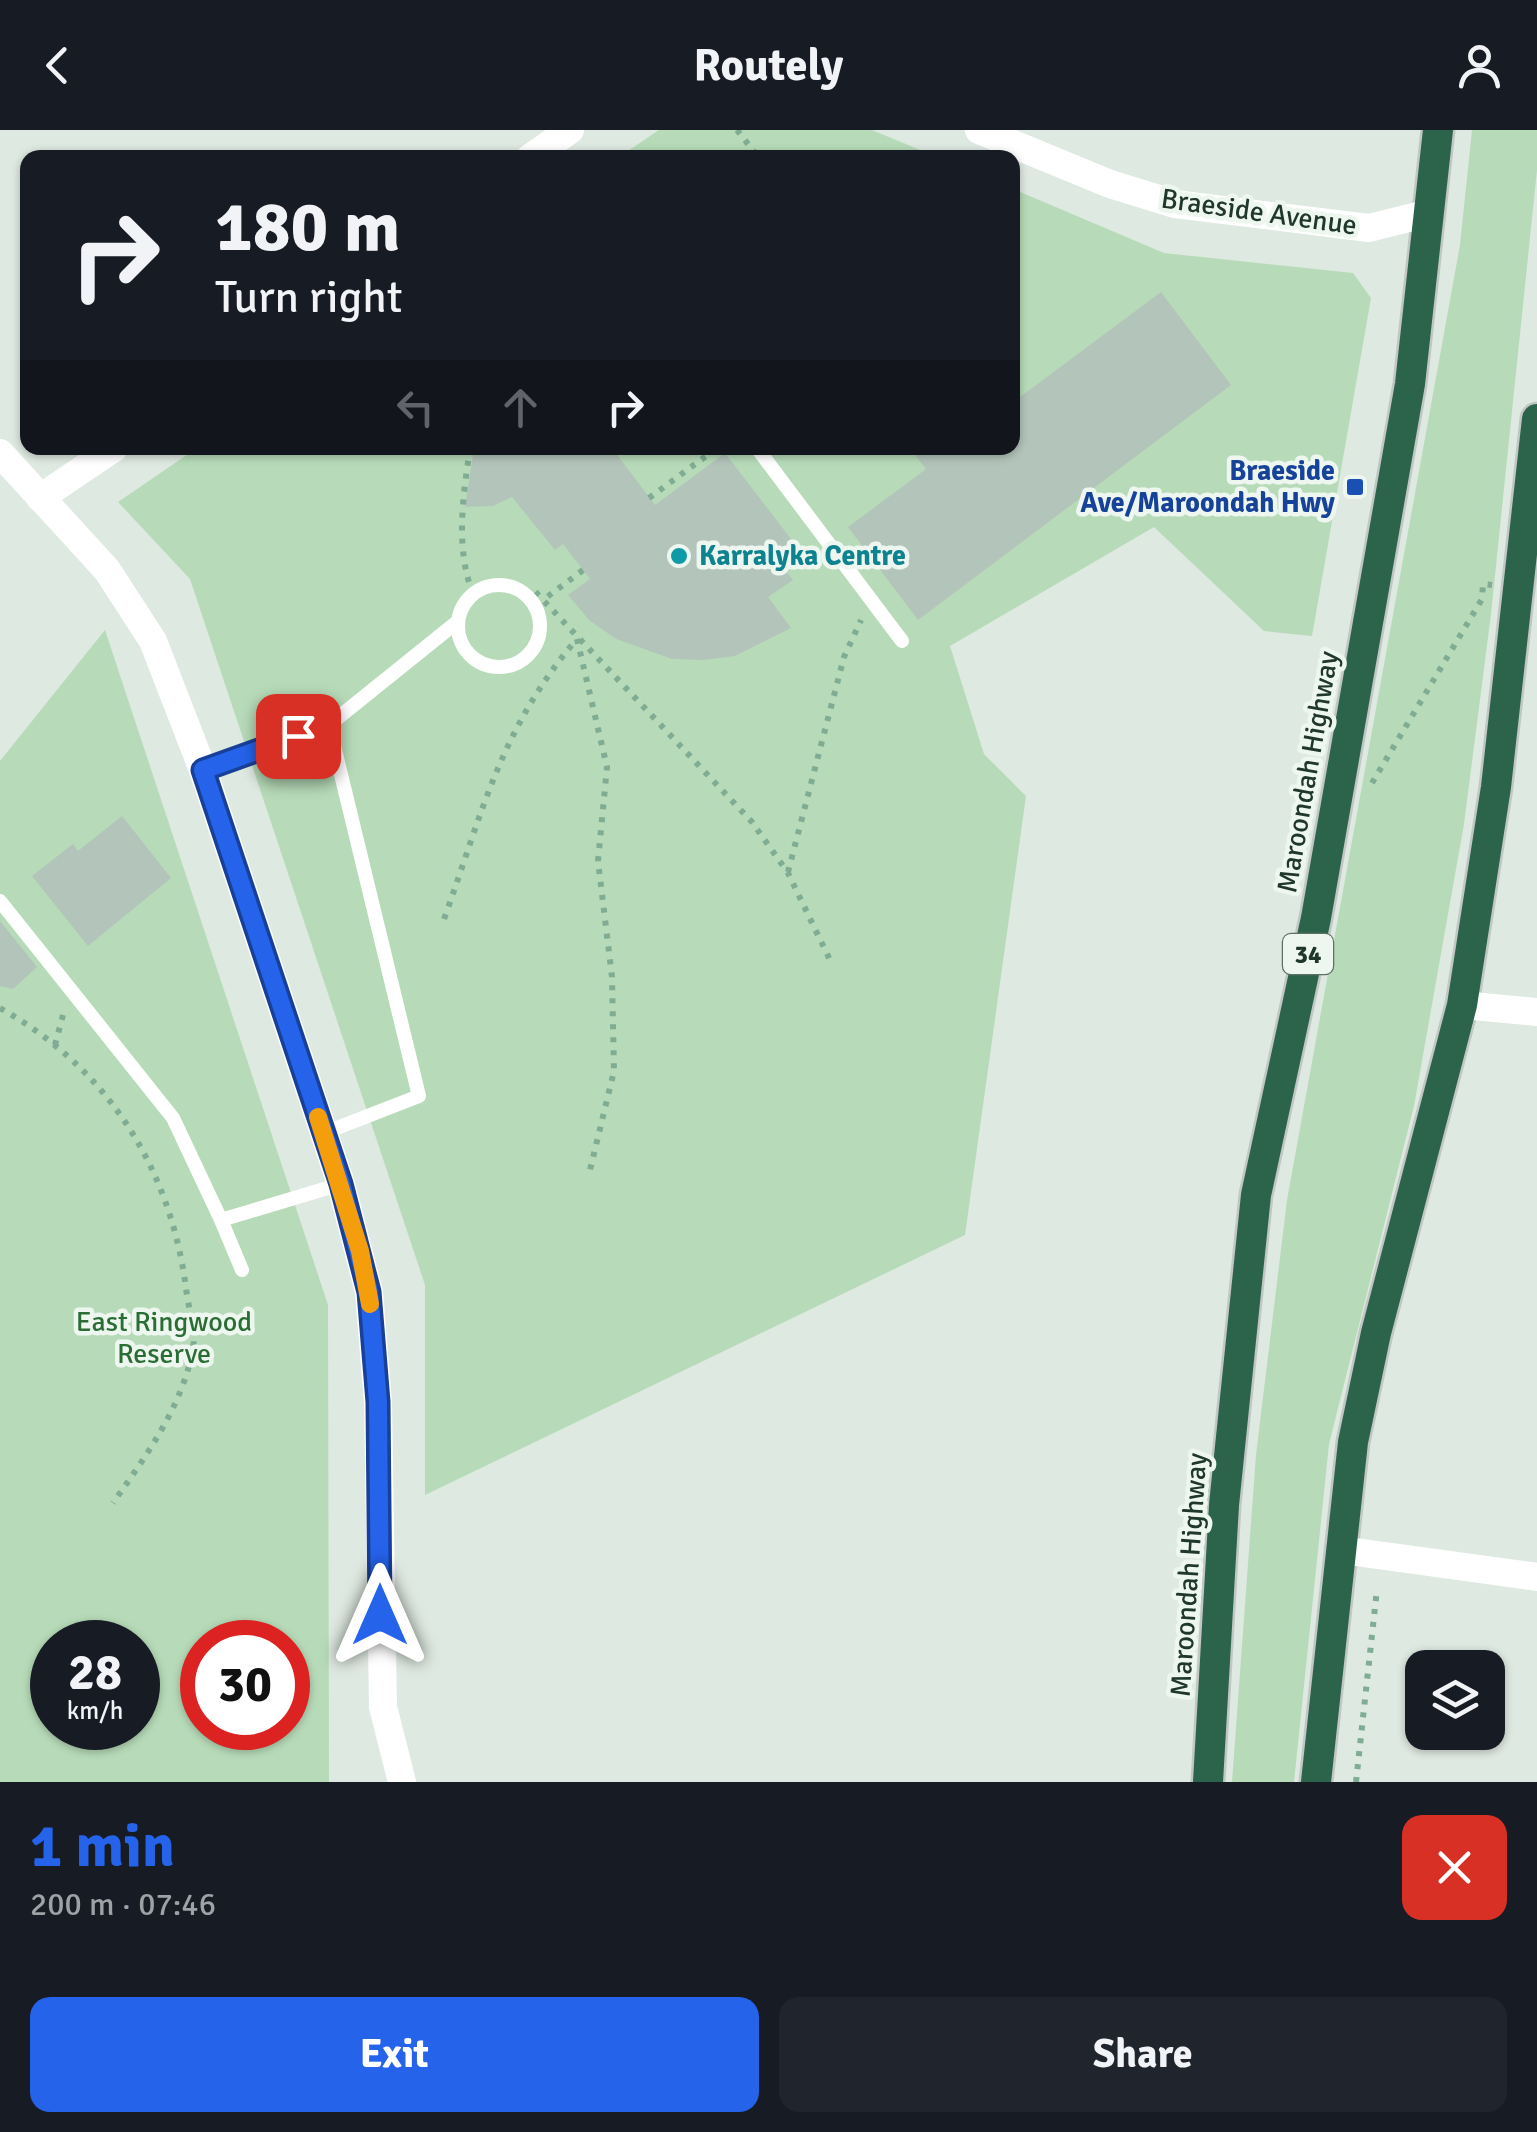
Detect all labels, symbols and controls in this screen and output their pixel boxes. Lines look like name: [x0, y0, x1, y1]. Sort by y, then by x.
icon: back: [30, 38, 85, 93]
text: Routely: [694, 38, 843, 93]
icon: person: [1452, 38, 1507, 93]
street label: Braeside Avenue: [1159, 181, 1359, 243]
text: 180 m: [215, 184, 400, 270]
icon: right: [50, 190, 180, 320]
text: Turn right: [215, 270, 403, 325]
icon: left: [388, 380, 443, 435]
icon: ahead: [493, 380, 548, 435]
icon: right: [598, 380, 653, 435]
place label: Braeside Ave/Maroondah Hwy: [1080, 454, 1335, 520]
marker: Braeside Ave/Maroondah Hwy: [1344, 476, 1366, 498]
place label: Karralyka Centre: [699, 539, 906, 573]
marker: Karralyka Centre: [668, 545, 690, 567]
street label: Maroondah Highway: [1270, 649, 1346, 895]
pin: [256, 694, 341, 779]
icon: arrive: [271, 709, 326, 764]
road number: 34: [1283, 934, 1333, 974]
park label: East Ringwood Reserve: [76, 1305, 252, 1371]
street label: Maroondah Highway: [1164, 1452, 1214, 1698]
position arrow: [328, 1563, 432, 1667]
speed limit sign: 30: [180, 1620, 310, 1750]
text: 28: [68, 1642, 122, 1704]
map controls: [1405, 1650, 1505, 1750]
button: layers: [1405, 1650, 1505, 1750]
text: km/h: [67, 1695, 123, 1726]
text: 1 min: [30, 1810, 175, 1884]
button: close: [1402, 1815, 1507, 1920]
text: 200 m · 07:46: [30, 1885, 216, 1924]
button: Exit: [30, 1997, 759, 2112]
button: Share: [779, 1997, 1507, 2112]

